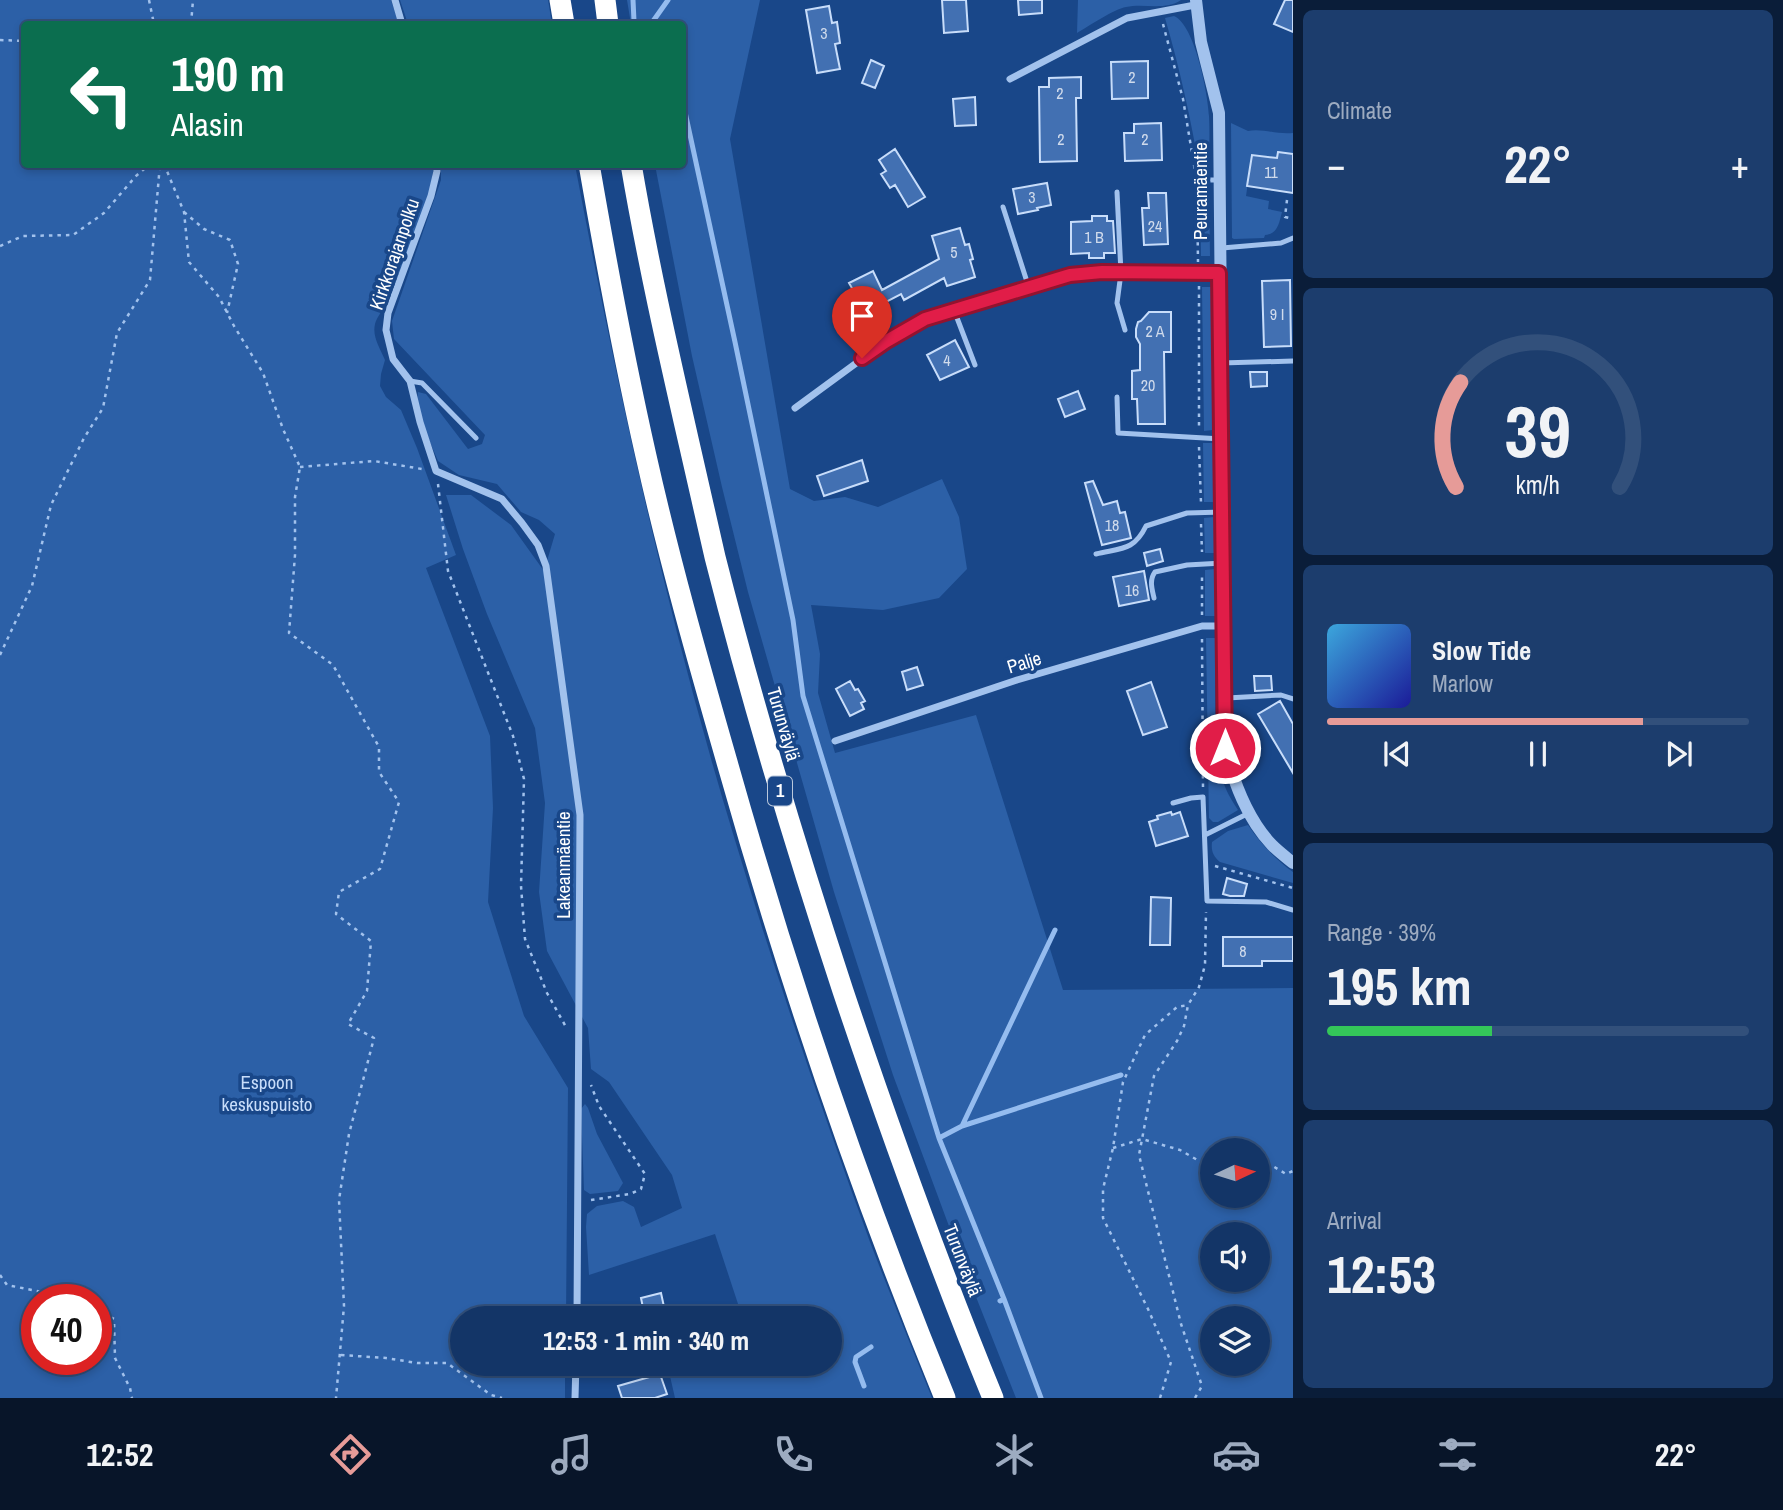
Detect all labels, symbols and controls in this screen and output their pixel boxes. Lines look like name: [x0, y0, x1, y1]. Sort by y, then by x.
house number: 3: [820, 22, 828, 44]
text: 190 m: [171, 40, 285, 106]
icon: left: [56, 49, 147, 140]
house number: 2: [1128, 66, 1136, 88]
house number: 2: [1056, 82, 1064, 104]
text: Climate: [1327, 95, 1392, 126]
text: Alasin: [171, 103, 244, 146]
house number: 2: [1057, 128, 1065, 150]
house number: 2: [1141, 128, 1149, 150]
text: 22°: [1504, 129, 1572, 199]
text: −: [1327, 139, 1345, 190]
text: +: [1731, 139, 1749, 190]
street label: Peuramäentie: [1187, 142, 1213, 240]
house number: 11: [1264, 161, 1279, 183]
house number: 3: [1028, 186, 1036, 208]
street label: Kirkkorajanpolku: [363, 195, 425, 313]
house number: 24: [1148, 215, 1162, 237]
house number: 1 B: [1084, 226, 1104, 248]
house number: 5: [950, 241, 958, 263]
pin: [832, 286, 892, 358]
icon: arrive: [843, 297, 881, 335]
house number: 9 I: [1270, 303, 1284, 325]
house number: 2 A: [1146, 320, 1165, 342]
house number: 4: [943, 349, 951, 371]
house number: 20: [1141, 374, 1155, 396]
text: 39: [1505, 383, 1571, 481]
text: km/h: [1516, 468, 1560, 502]
house number: 18: [1105, 514, 1119, 536]
house number: 16: [1125, 579, 1139, 601]
text: Slow Tide: [1432, 633, 1531, 668]
street label: Palje: [1004, 645, 1044, 679]
text: Marlow: [1432, 668, 1493, 699]
street label: Turunväylä: [761, 684, 807, 764]
position arrow: [1188, 711, 1262, 785]
icon: previous: [1378, 735, 1416, 773]
icon: pause: [1519, 735, 1557, 773]
icon: next: [1660, 735, 1698, 773]
road number: 1: [768, 776, 792, 806]
street label: Lakeanmäentie: [550, 811, 576, 919]
text: Range · 39%: [1327, 917, 1436, 948]
house number: 8: [1239, 940, 1247, 962]
text: 195 km: [1327, 951, 1472, 1021]
park label: Espoon keskuspuisto: [222, 1069, 312, 1117]
north arrow: [1200, 1138, 1270, 1208]
map controls: [1200, 1138, 1270, 1376]
text: Arrival: [1327, 1205, 1382, 1236]
street label: Turunväylä: [937, 1220, 989, 1300]
button: sound: [1200, 1222, 1270, 1292]
text: 12:53: [1327, 1239, 1436, 1309]
speed limit sign: 40: [21, 1284, 112, 1375]
button: layers: [1200, 1306, 1270, 1376]
text: 12:53 · 1 min · 340 m: [543, 1323, 749, 1358]
icon: directions: [326, 1430, 375, 1479]
icon: music: [547, 1430, 596, 1479]
icon: phone: [769, 1430, 818, 1479]
icon: climate: [990, 1430, 1039, 1479]
icon: car: [1212, 1430, 1261, 1479]
icon: filters: [1433, 1430, 1482, 1479]
text: 12:52: [86, 1433, 153, 1476]
text: 22°: [1655, 1433, 1697, 1476]

